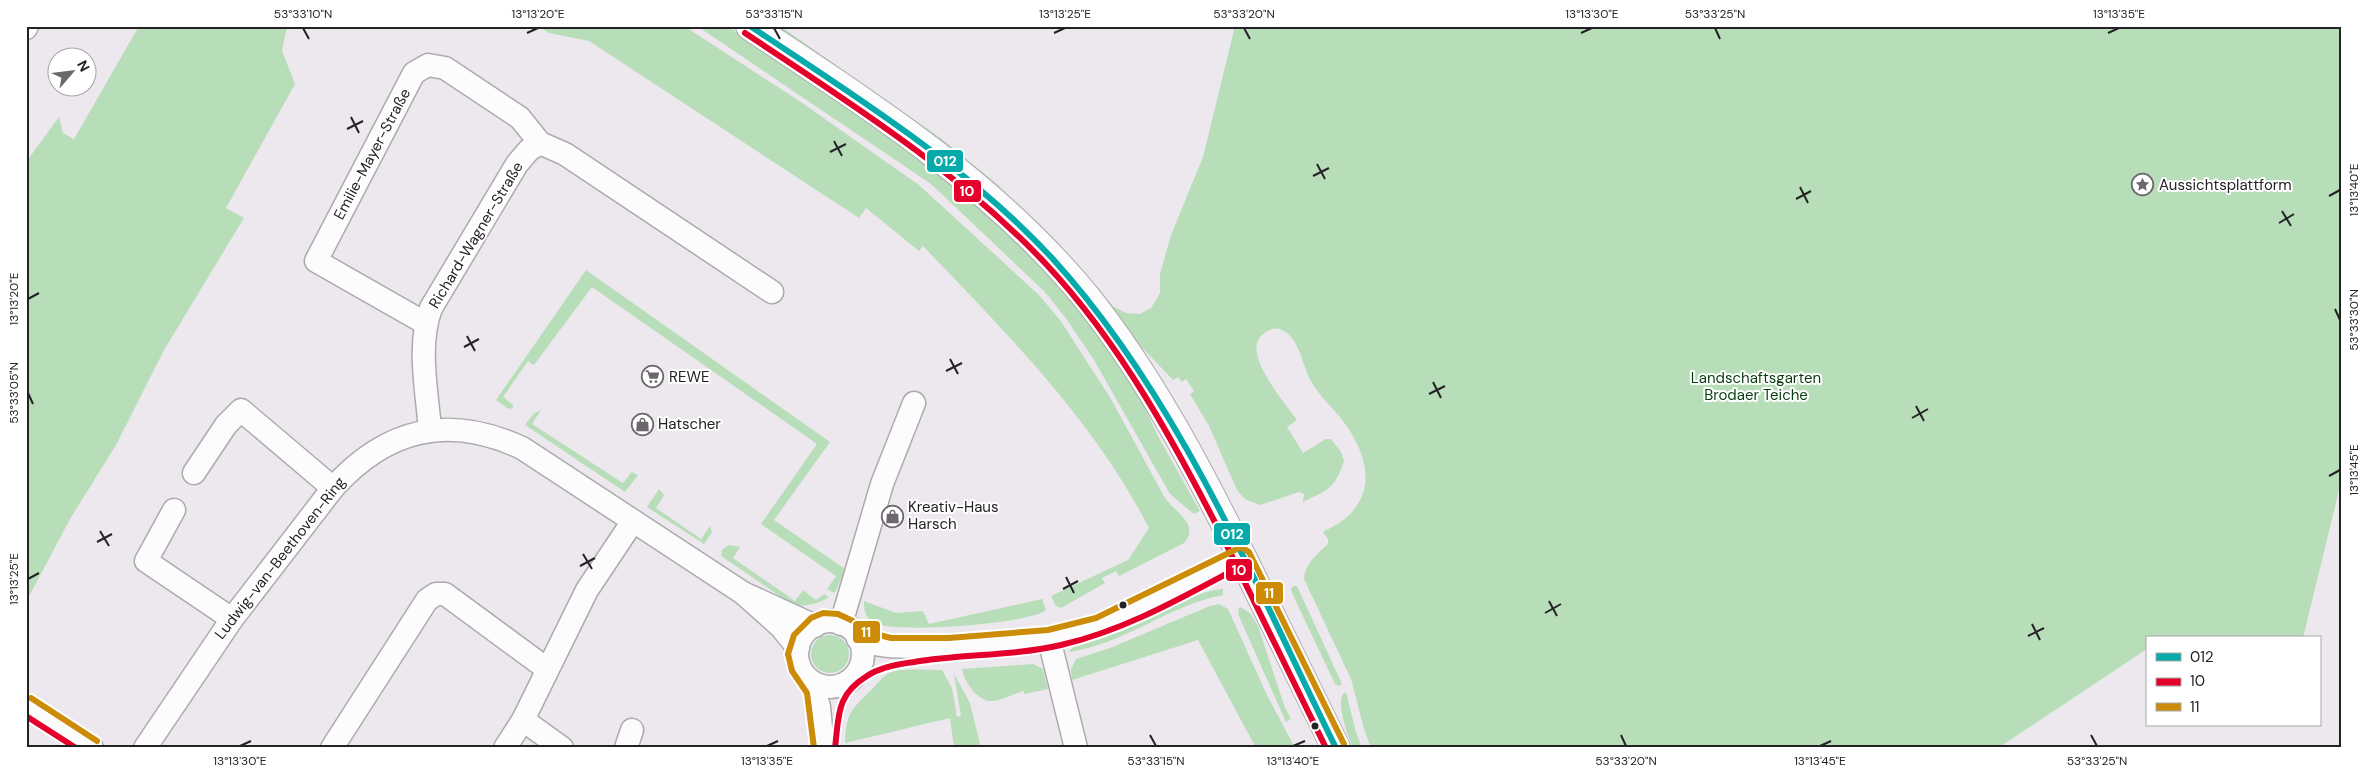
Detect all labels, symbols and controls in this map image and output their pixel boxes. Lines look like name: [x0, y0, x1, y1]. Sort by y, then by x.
text: 53°33'10"N: [274, 6, 332, 22]
text: 13°13'20"E: [512, 6, 565, 22]
text: 53°33'15"N: [745, 6, 803, 22]
text: 13°13'25"E: [1039, 6, 1091, 22]
text: 53°33'20"N: [1213, 6, 1275, 22]
text: 13°13'30"E: [1565, 6, 1619, 22]
text: 53°33'25"N: [1685, 6, 1745, 22]
text: 13°13'35"E: [2093, 6, 2145, 22]
north arrow: [48, 48, 98, 98]
text: N: [73, 57, 94, 75]
street label: Emilie-Mayer-Straße: [329, 85, 415, 223]
line badge: 012: [926, 149, 964, 173]
text: 012: [933, 152, 957, 170]
street label: Richard-Wagner-Straße: [424, 158, 528, 312]
text: 13°13'40"E: [2346, 163, 2362, 216]
place icon: Aussichtsplattform: [2131, 173, 2155, 197]
place label: Aussichtsplattform: [2159, 175, 2292, 195]
line badge: 10: [953, 179, 982, 203]
text: 10: [960, 182, 975, 200]
text: 13°13'20"E: [6, 272, 22, 325]
text: 53°33'30"N: [2346, 289, 2362, 351]
text: 53°33'05"N: [6, 362, 22, 424]
supermarket icon: REWE: [641, 365, 665, 389]
place label: REWE: [669, 367, 709, 387]
park label: Landschaftsgarten Brodaer Teiche: [1691, 368, 1821, 405]
shop icon: Hatscher: [630, 412, 654, 436]
place label: Hatscher: [658, 414, 721, 434]
text: 13°13'45"E: [2346, 444, 2362, 496]
street label: Ludwig-van-Beethoven-Ring: [210, 473, 350, 643]
place label: Kreativ-Haus Harsch: [908, 497, 999, 534]
shop icon: Kreativ-Haus Harsch: [880, 504, 904, 528]
line badge: 012: [1213, 522, 1251, 546]
text: 012: [1220, 525, 1244, 543]
text: 13°13'25"E: [6, 553, 22, 605]
line badge: 10: [1225, 558, 1253, 582]
text: 10: [1232, 561, 1247, 579]
line badge: 11: [1255, 581, 1284, 605]
text: 11: [1264, 584, 1274, 602]
unlabelled marker: [1118, 600, 1128, 610]
line badge: 11: [852, 620, 881, 644]
text: 11: [861, 623, 871, 641]
legend: [2146, 636, 2320, 726]
text: 012: [2190, 647, 2214, 667]
text: 10: [2190, 671, 2205, 691]
text: 11: [2190, 697, 2199, 717]
unlabelled marker: [1310, 721, 1320, 731]
text: 13°13'30"E: [213, 753, 267, 769]
text: 13°13'35"E: [741, 753, 793, 769]
text: 53°33'15"N: [1127, 753, 1185, 769]
text: 13°13'40"E: [1267, 753, 1320, 769]
text: 53°33'20"N: [1595, 753, 1657, 769]
text: 13°13'45"E: [1794, 753, 1846, 769]
text: 53°33'25"N: [2067, 753, 2127, 769]

